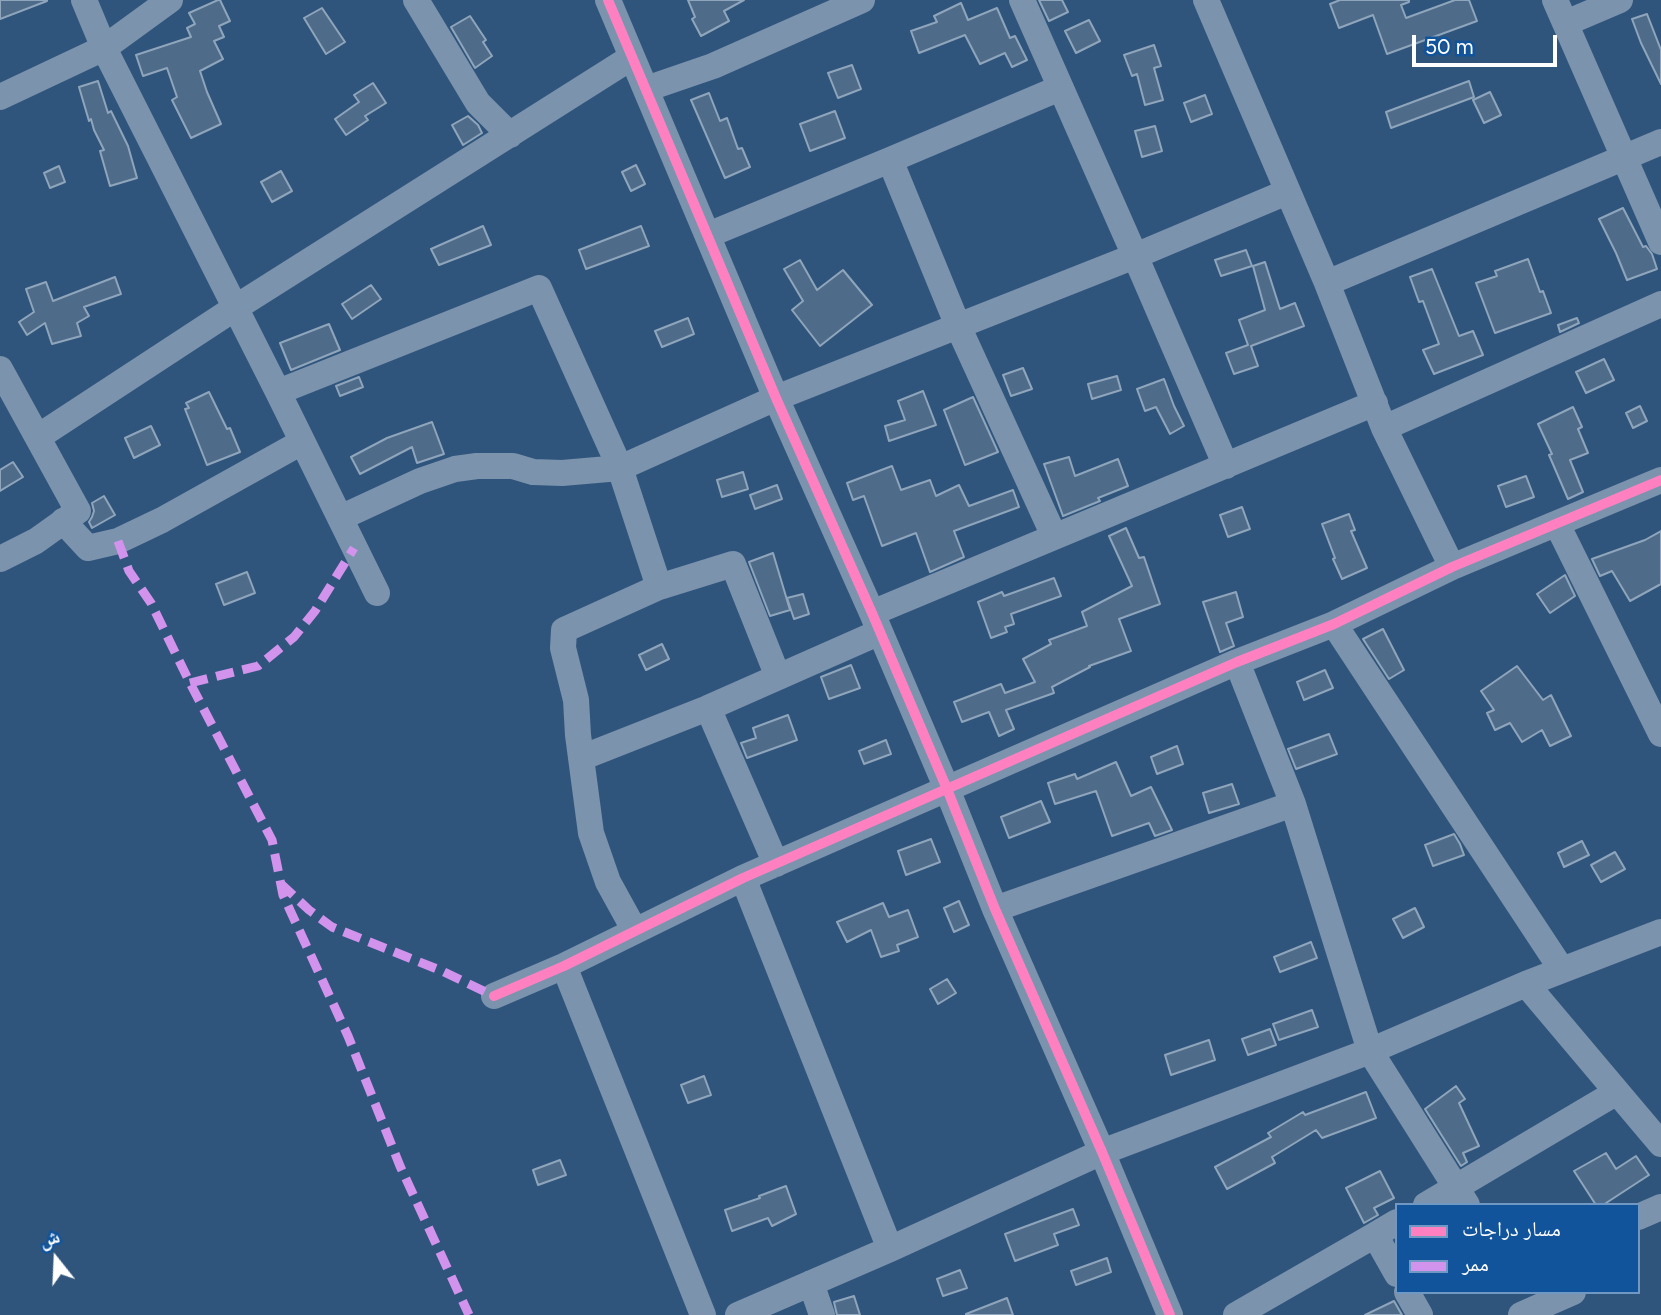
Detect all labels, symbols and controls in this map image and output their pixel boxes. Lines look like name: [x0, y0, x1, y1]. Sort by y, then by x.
scale bar: [1416, 21, 1561, 65]
text: 50 m: [1425, 34, 1474, 59]
legend: [1395, 1203, 1640, 1294]
text: مسار دراجات: [1462, 1216, 1561, 1241]
north arrow: [21, 1224, 91, 1294]
text: ش: [36, 1225, 62, 1253]
text: ممر: [1462, 1251, 1489, 1276]

